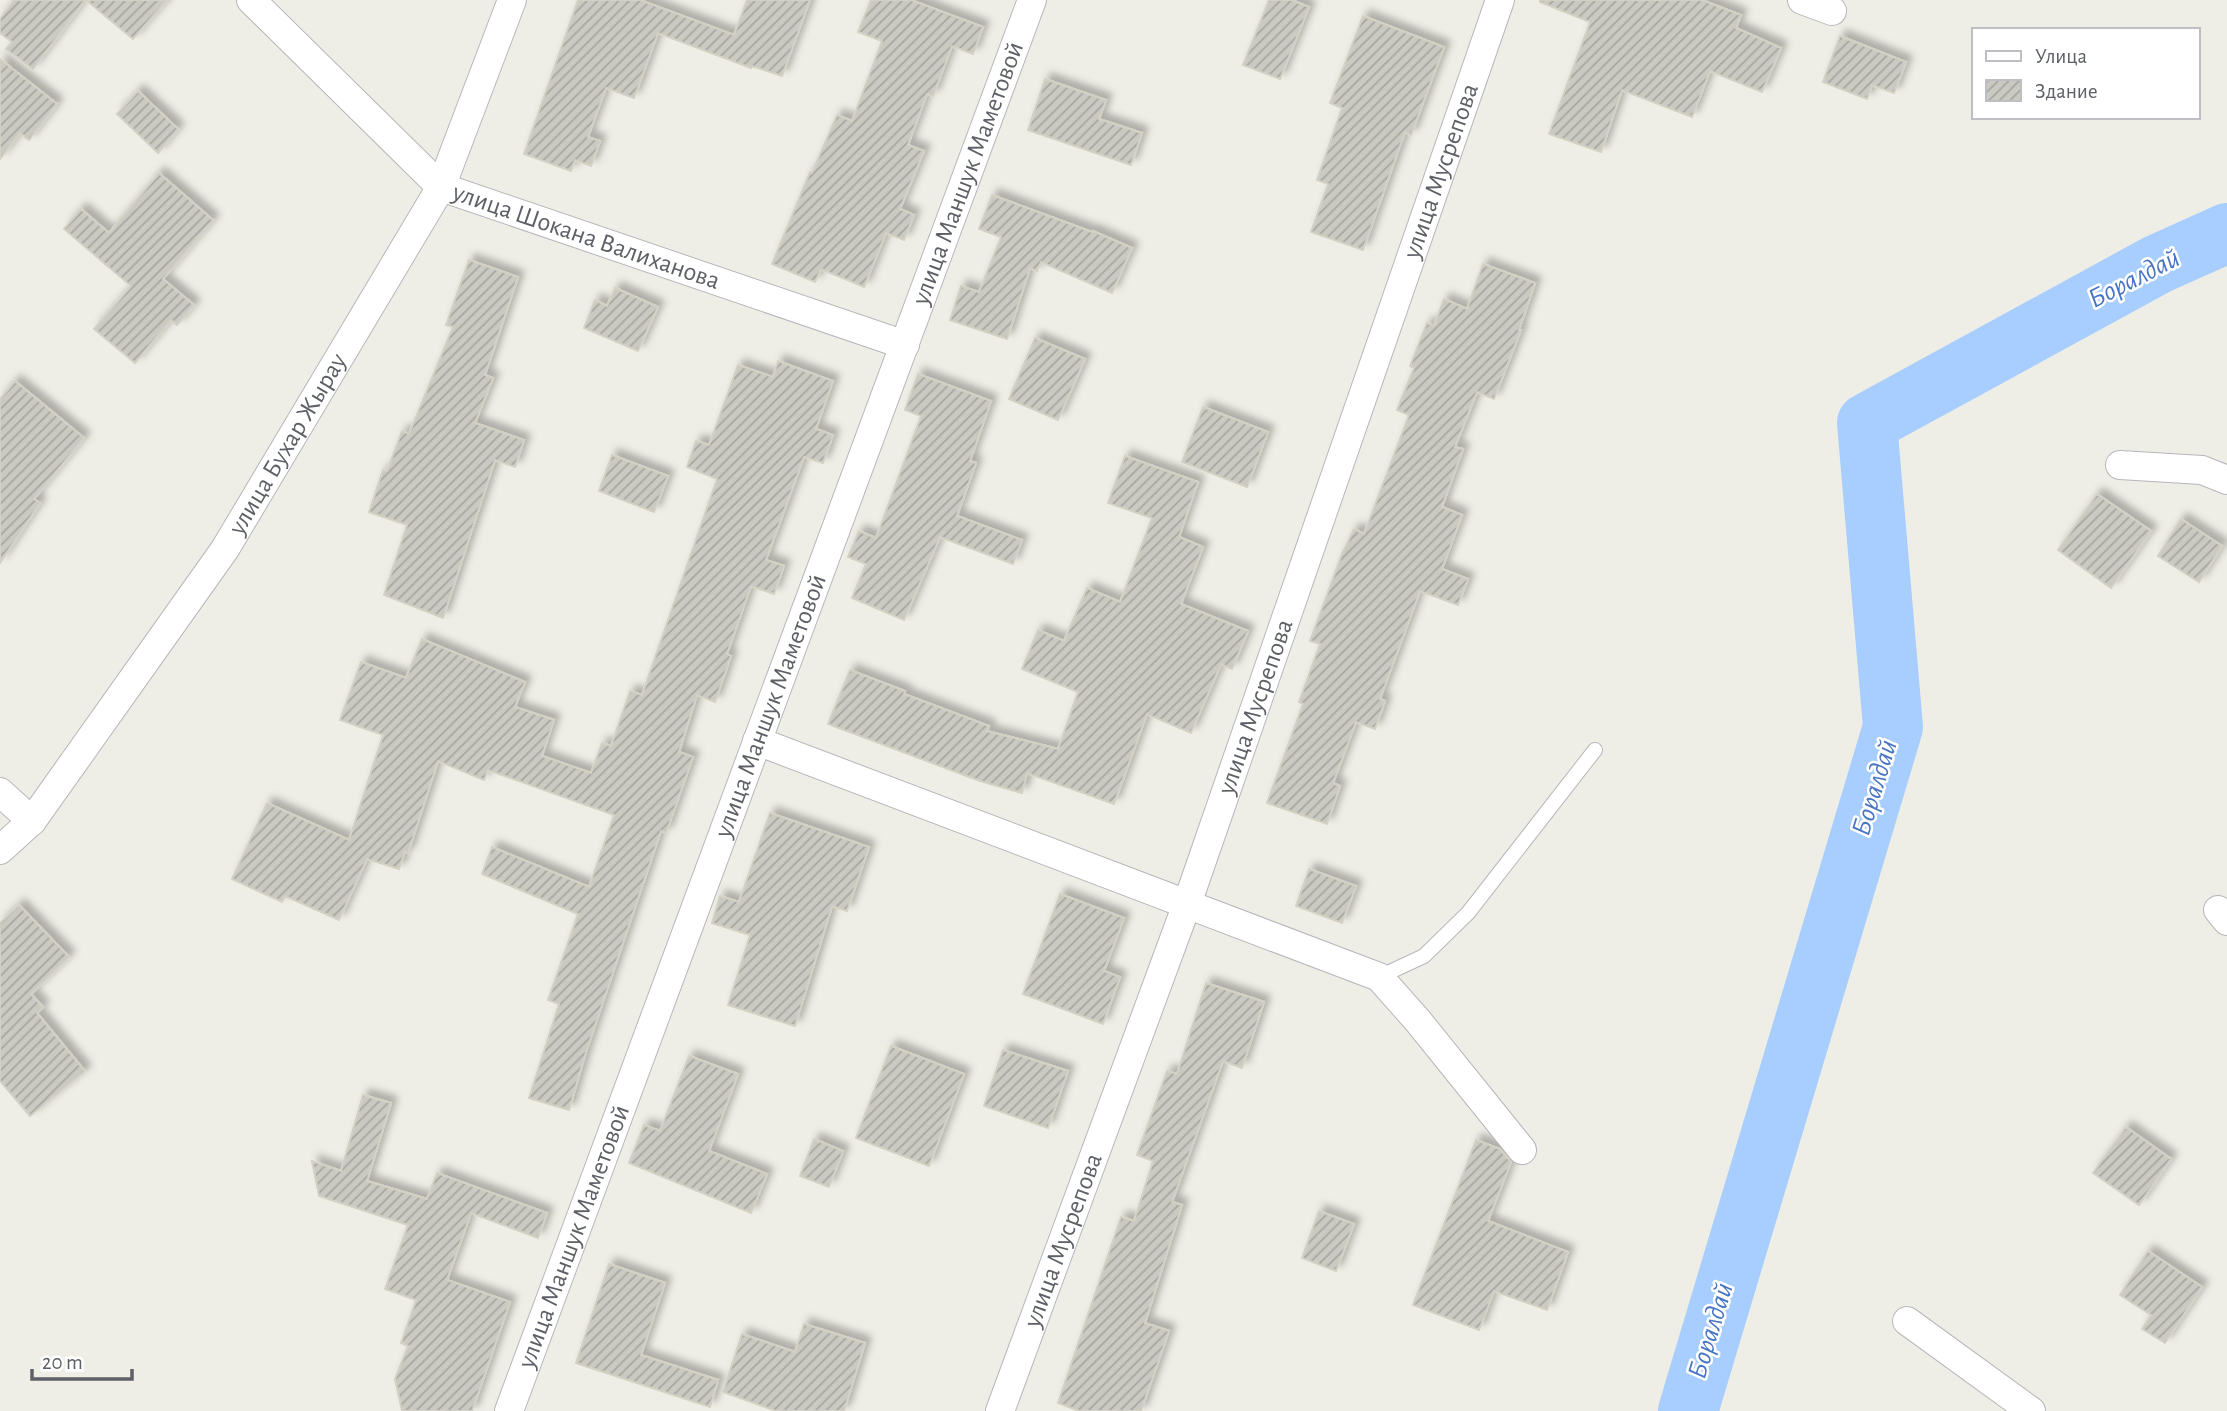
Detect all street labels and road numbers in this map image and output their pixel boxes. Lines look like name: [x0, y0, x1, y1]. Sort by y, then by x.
street label: улица Маншук Маметовой: [907, 38, 1028, 309]
street label: улица Мусрепова: [1398, 80, 1483, 263]
street label: улица Шокана Валиханова: [448, 179, 723, 294]
street label: улица Бухар Жырау: [223, 349, 352, 540]
street label: улица Маншук Маметовой: [709, 571, 831, 842]
street label: улица Мусрепова: [1213, 616, 1298, 799]
street label: улица Маншук Маметовой: [513, 1102, 634, 1373]
street label: улица Мусрепова: [1019, 1150, 1107, 1332]

